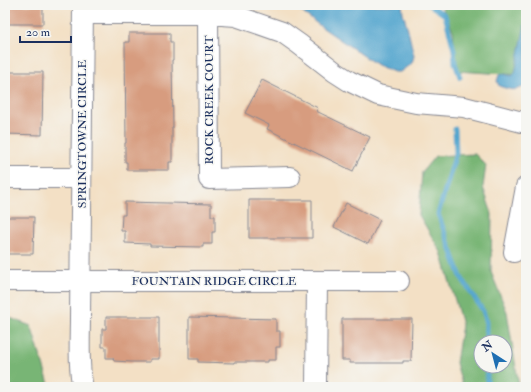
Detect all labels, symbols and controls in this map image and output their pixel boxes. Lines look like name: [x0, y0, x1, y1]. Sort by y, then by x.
scale bar: [20, 18, 71, 44]
text: 20 m: [26, 25, 51, 40]
street label: ROCK CREEK COURT: [202, 35, 217, 165]
street label: SPRINGTOWNE CIRCLE: [75, 59, 90, 208]
street label: FOUNTAIN RIDGE CIRCLE: [132, 274, 297, 289]
north arrow: [473, 334, 513, 374]
text: N: [479, 337, 496, 355]

